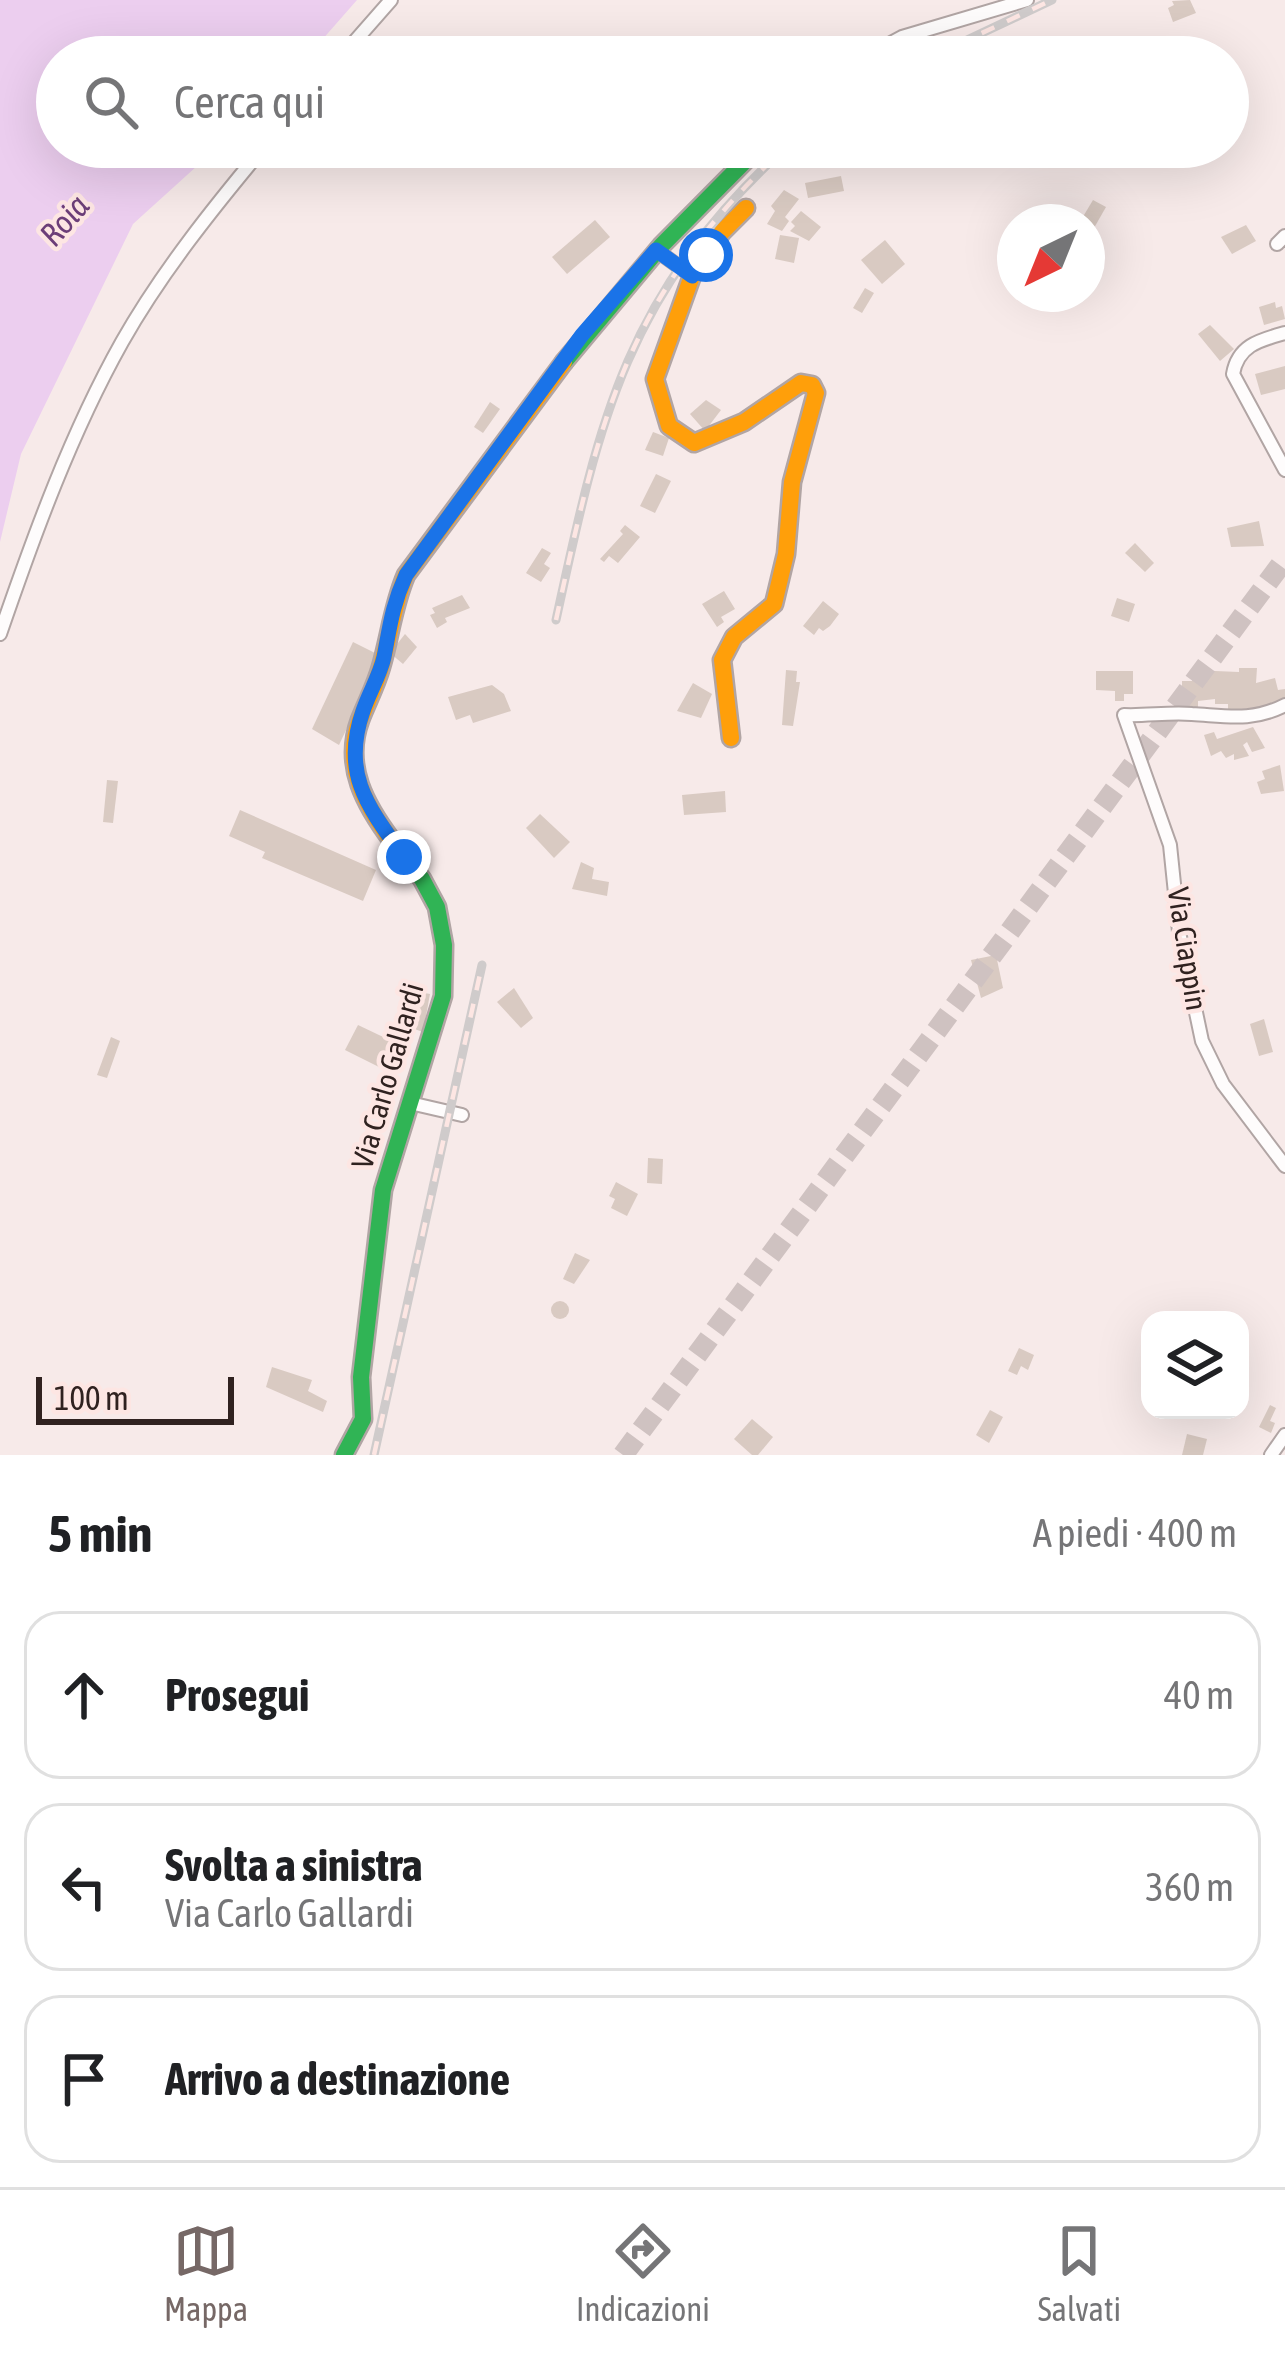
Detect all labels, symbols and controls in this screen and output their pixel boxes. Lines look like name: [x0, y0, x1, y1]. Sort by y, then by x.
search box: [36, 36, 1249, 168]
icon: search: [78, 69, 144, 135]
text: Cerca qui: [174, 76, 325, 128]
water label: Roia: [32, 187, 96, 253]
north arrow: [997, 204, 1105, 312]
route start: [679, 228, 733, 282]
route end: [377, 830, 431, 884]
street label: Via Ciappin: [1162, 885, 1214, 1013]
street label: Via Carlo Gallardi: [344, 979, 430, 1172]
map controls: [1141, 1311, 1249, 1419]
button: layers: [1141, 1311, 1249, 1419]
scale bar: [36, 1371, 234, 1424]
text: 100 m: [54, 1379, 129, 1417]
text: 5 min: [48, 1504, 152, 1563]
text: A piedi · 400 m: [1033, 1511, 1237, 1555]
icon: ahead: [51, 1662, 117, 1728]
text: Prosegui: [165, 1669, 309, 1721]
text: 40 m: [1164, 1673, 1234, 1717]
text: Svolta a sinistra: [165, 1839, 422, 1891]
icon: left: [51, 1854, 117, 1920]
text: 360 m: [1146, 1865, 1234, 1909]
text: Via Carlo Gallardi: [165, 1891, 414, 1935]
icon: arrive: [51, 2046, 117, 2112]
text: Arrivo a destinazione: [165, 2053, 510, 2105]
tab: Mappa: [164, 2218, 248, 2328]
tab: Indicazioni: [576, 2218, 710, 2328]
tab: Salvati: [1038, 2218, 1121, 2328]

